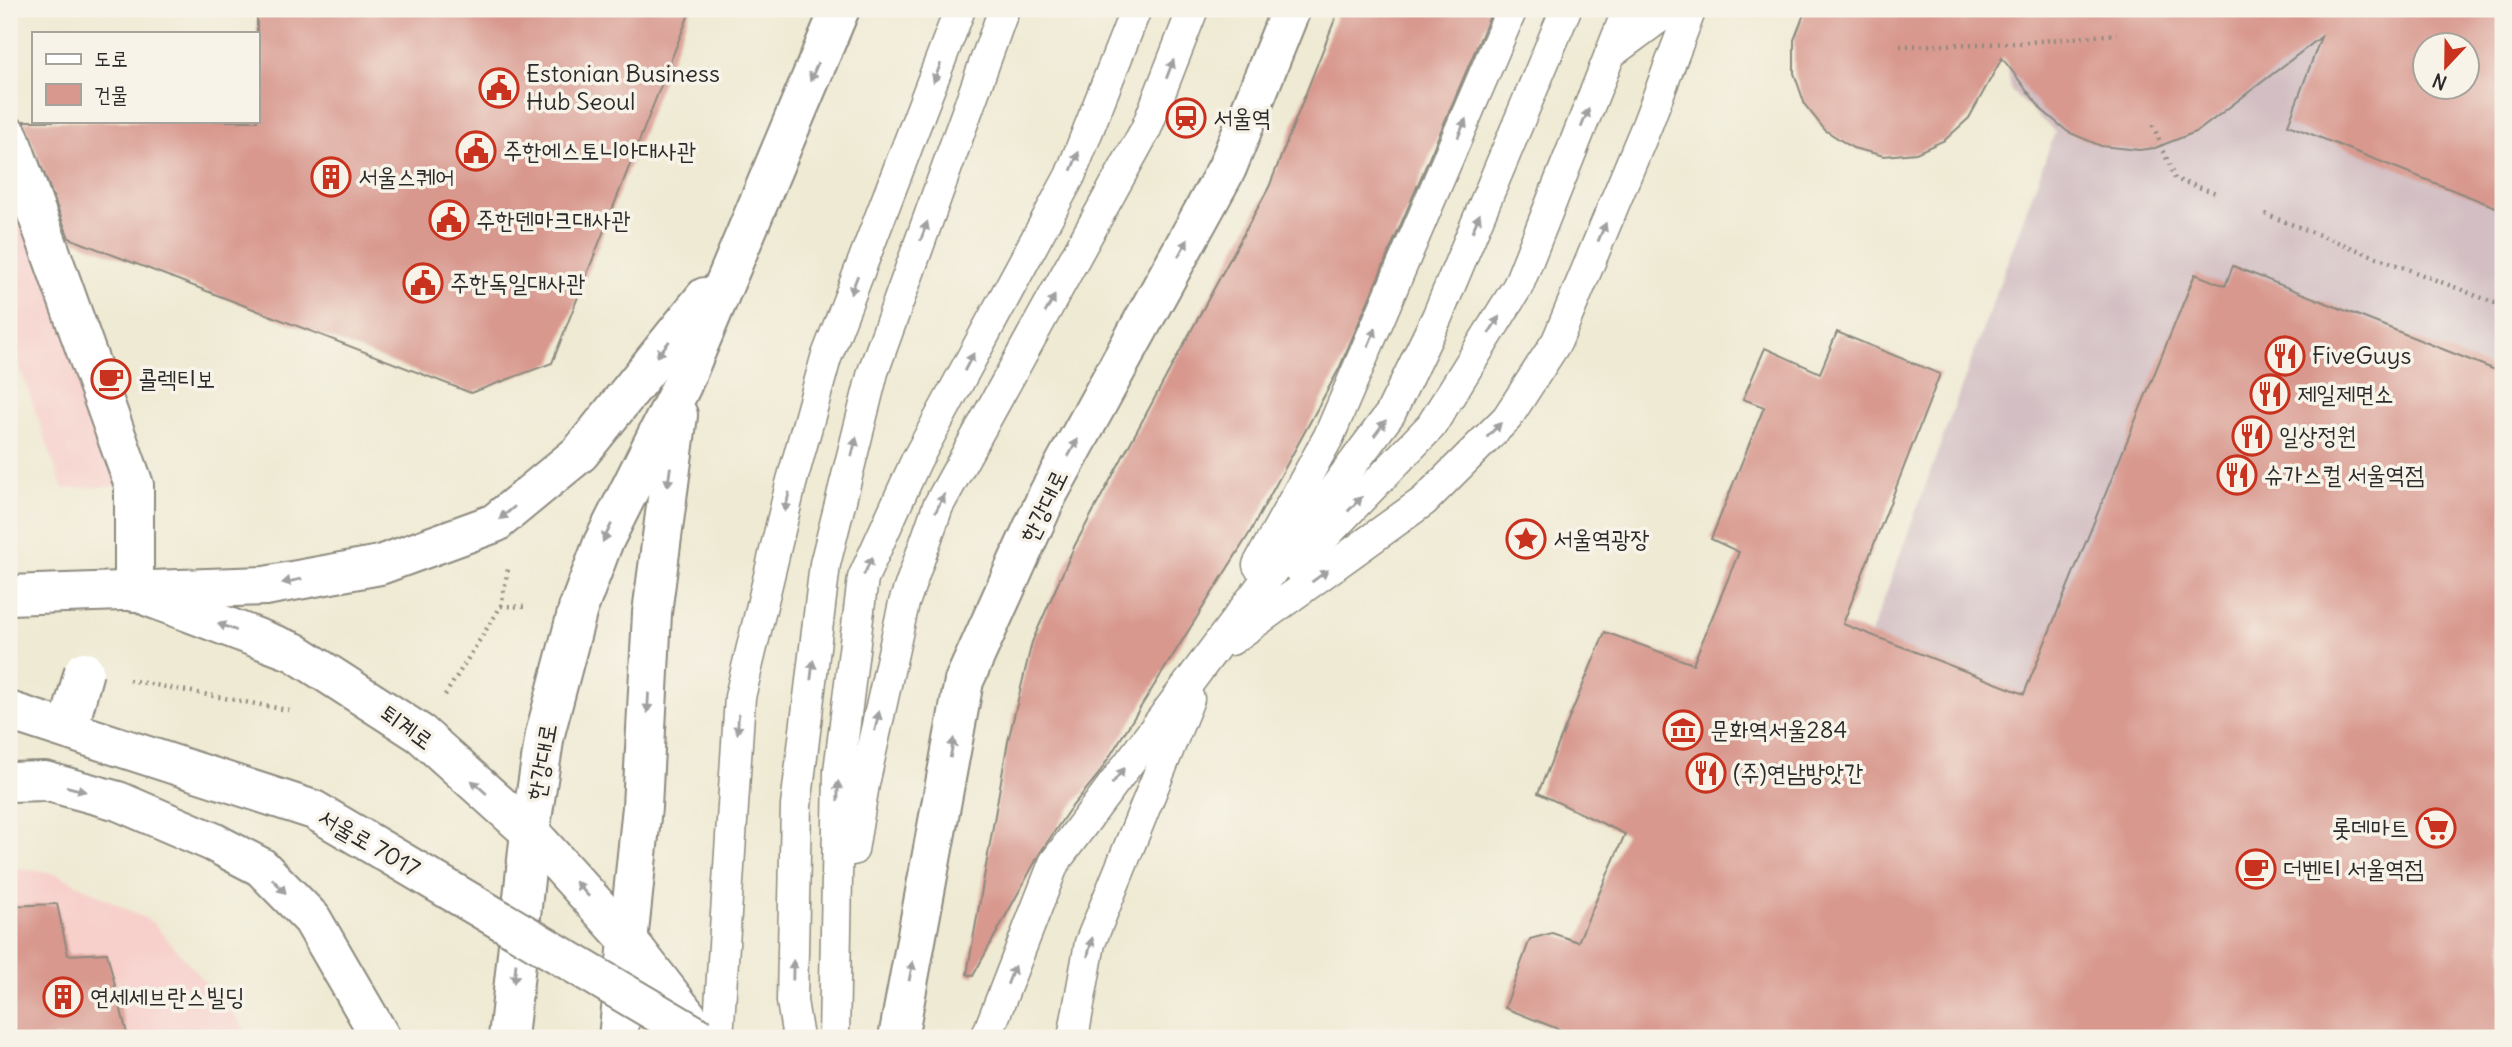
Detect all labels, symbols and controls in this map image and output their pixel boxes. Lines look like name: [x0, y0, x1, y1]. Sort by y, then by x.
legend: [32, 32, 259, 122]
north arrow: [2410, 32, 2480, 102]
text: 도로: [94, 45, 128, 72]
place label: Estonian Business Hub Seoul: [526, 58, 720, 116]
one-way arrow: [1164, 58, 1175, 79]
one-way arrow: [808, 61, 819, 82]
one-way arrow: [931, 62, 942, 83]
public building icon: Estonian Business Hub Seoul: [478, 67, 520, 109]
text: N: [2429, 68, 2450, 95]
text: 건물: [94, 81, 128, 108]
station icon: 서울역: [1165, 97, 1207, 139]
place label: 서울역: [1213, 102, 1271, 132]
one-way arrow: [1579, 107, 1590, 128]
one-way arrow: [1457, 118, 1468, 139]
public building icon: 주한에스토니아대사관: [455, 130, 497, 172]
place label: 주한에스토니아대사관: [503, 135, 696, 165]
one-way arrow: [1070, 151, 1081, 172]
building icon: 서울스퀘어: [310, 156, 352, 198]
place label: 서울스퀘어: [358, 161, 455, 191]
public building icon: 주한덴마크대사관: [428, 199, 470, 241]
place label: 주한덴마크대사관: [476, 204, 631, 234]
one-way arrow: [1471, 212, 1482, 233]
one-way arrow: [919, 220, 930, 241]
one-way arrow: [1596, 222, 1608, 242]
one-way arrow: [1177, 239, 1189, 258]
public building icon: 주한독일대사관: [402, 262, 444, 304]
place label: 주한독일대사관: [450, 267, 585, 297]
one-way arrow: [849, 274, 860, 295]
one-way arrow: [1044, 294, 1056, 314]
one-way arrow: [1487, 316, 1500, 335]
one-way arrow: [1367, 327, 1378, 348]
restaurant icon: FiveGuys: [2264, 335, 2306, 377]
one-way arrow: [656, 340, 671, 358]
place label: FiveGuys: [2312, 340, 2411, 370]
one-way arrow: [963, 353, 975, 372]
cafe icon: 콜렉티보: [90, 358, 132, 400]
place label: 콜렉티보: [138, 363, 215, 393]
restaurant icon: 제일제면소: [2249, 373, 2291, 415]
place label: 제일제면소: [2297, 378, 2394, 408]
restaurant icon: 일상정원: [2231, 415, 2273, 457]
one-way arrow: [1372, 420, 1387, 438]
place label: 일상정원: [2279, 420, 2356, 450]
one-way arrow: [1486, 422, 1503, 439]
one-way arrow: [849, 436, 860, 458]
one-way arrow: [1067, 438, 1079, 457]
restaurant icon: 슈가스컬 서울역점: [2216, 454, 2258, 496]
place label: 슈가스컬 서울역점: [2264, 459, 2424, 489]
street label: 한강대로: [1013, 464, 1074, 547]
one-way arrow: [663, 466, 674, 488]
one-way arrow: [781, 491, 792, 513]
one-way arrow: [934, 493, 946, 513]
one-way arrow: [1347, 496, 1364, 513]
one-way arrow: [499, 505, 516, 520]
place icon: 서울역광장: [1505, 518, 1547, 560]
one-way arrow: [602, 523, 613, 543]
place label: 서울역광장: [1553, 523, 1650, 553]
one-way arrow: [862, 556, 874, 576]
one-way arrow: [1311, 569, 1329, 583]
one-way arrow: [281, 576, 303, 587]
one-way arrow: [217, 621, 238, 632]
one-way arrow: [807, 659, 818, 681]
one-way arrow: [642, 692, 653, 714]
street label: 퇴계로: [375, 697, 440, 755]
museum icon: 문화역서울284: [1662, 709, 1704, 751]
one-way arrow: [872, 710, 883, 732]
one-way arrow: [733, 713, 744, 735]
place label: 문화역서울284: [1710, 714, 1847, 744]
street label: 한강대로: [520, 721, 562, 802]
one-way arrow: [947, 736, 958, 758]
restaurant icon: (주)연남방앗간: [1685, 752, 1727, 794]
place label: (주)연남방앗간: [1733, 757, 1863, 787]
one-way arrow: [1111, 767, 1125, 785]
one-way arrow: [471, 779, 488, 795]
one-way arrow: [833, 780, 844, 802]
one-way arrow: [66, 785, 87, 795]
street label: 서울로 7017: [313, 801, 426, 883]
supermarket icon: 롯데마트: [2415, 807, 2457, 849]
place label: 롯데마트: [2332, 812, 2409, 842]
cafe icon: 더벤티 서울역점: [2235, 848, 2277, 890]
place label: 더벤티 서울역점: [2283, 853, 2424, 883]
one-way arrow: [271, 877, 287, 894]
one-way arrow: [575, 881, 590, 898]
one-way arrow: [1085, 936, 1096, 958]
one-way arrow: [787, 959, 799, 981]
one-way arrow: [906, 960, 917, 982]
one-way arrow: [509, 962, 520, 984]
one-way arrow: [1006, 964, 1017, 985]
building icon: 연세세브란스빌딩: [42, 976, 84, 1018]
place label: 연세세브란스빌딩: [90, 981, 245, 1011]

